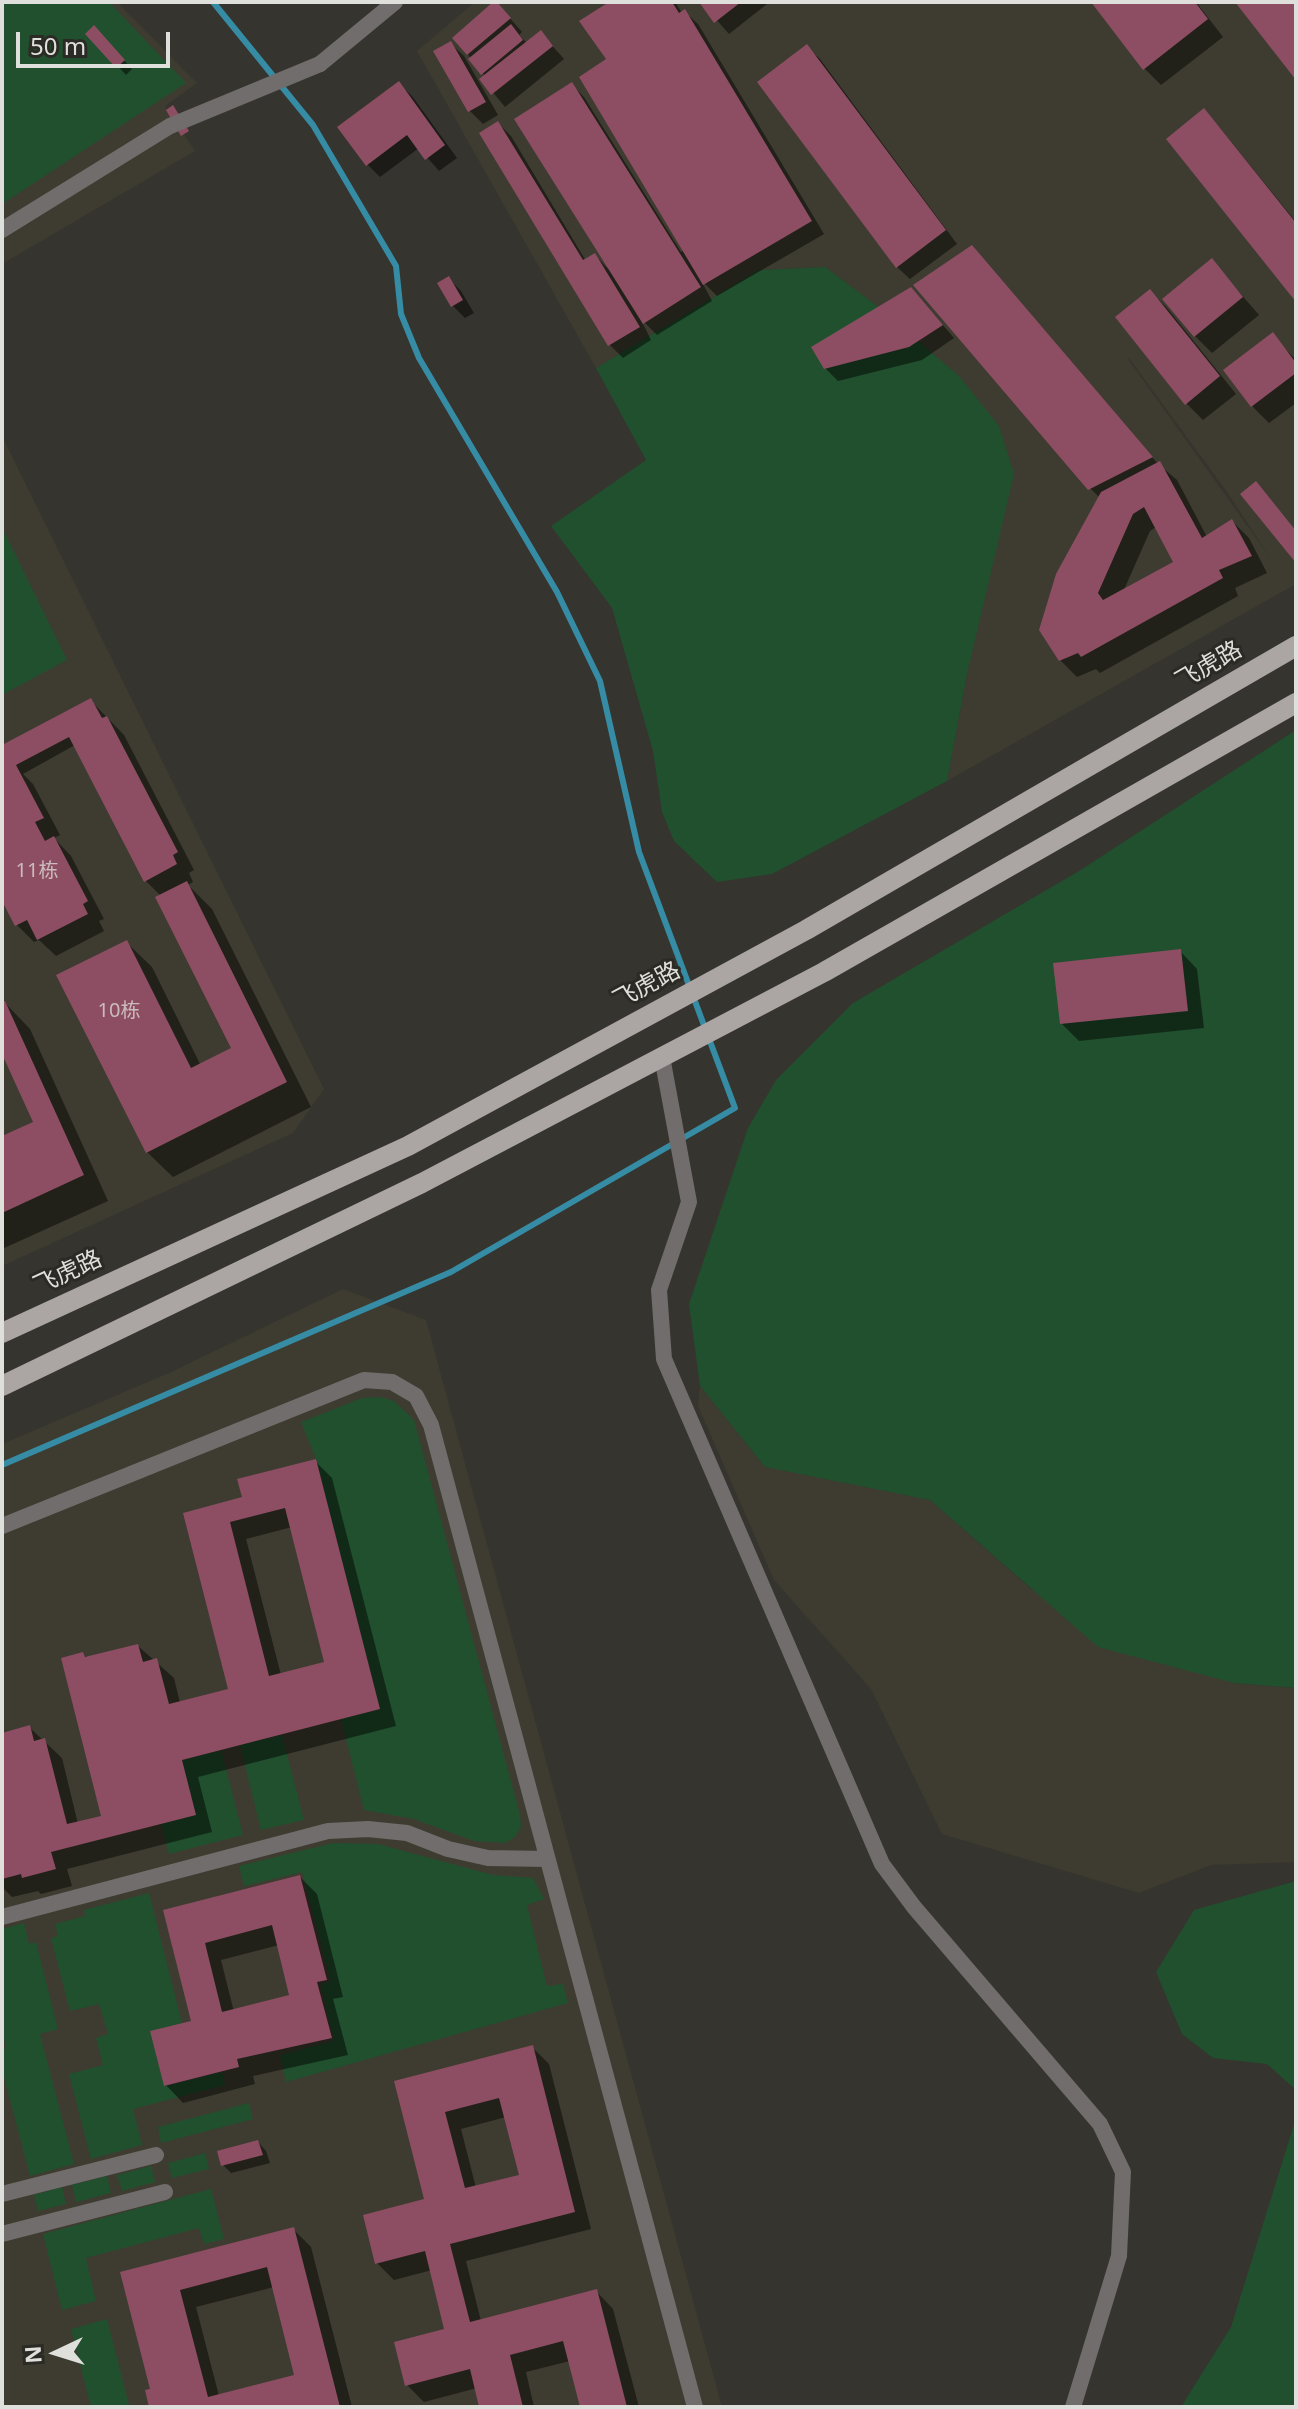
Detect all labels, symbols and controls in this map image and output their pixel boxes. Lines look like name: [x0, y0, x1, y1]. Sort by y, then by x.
scale bar: [20, 16, 174, 66]
text: 50 m: [30, 29, 86, 62]
street label: 飞虎路: [1171, 636, 1247, 696]
house number: 11栋: [16, 859, 58, 883]
street label: 飞虎路: [608, 956, 686, 1016]
house number: 10栋: [98, 999, 140, 1023]
street label: 飞虎路: [29, 1245, 107, 1301]
north arrow: [16, 2313, 96, 2393]
text: N: [16, 2345, 48, 2365]

